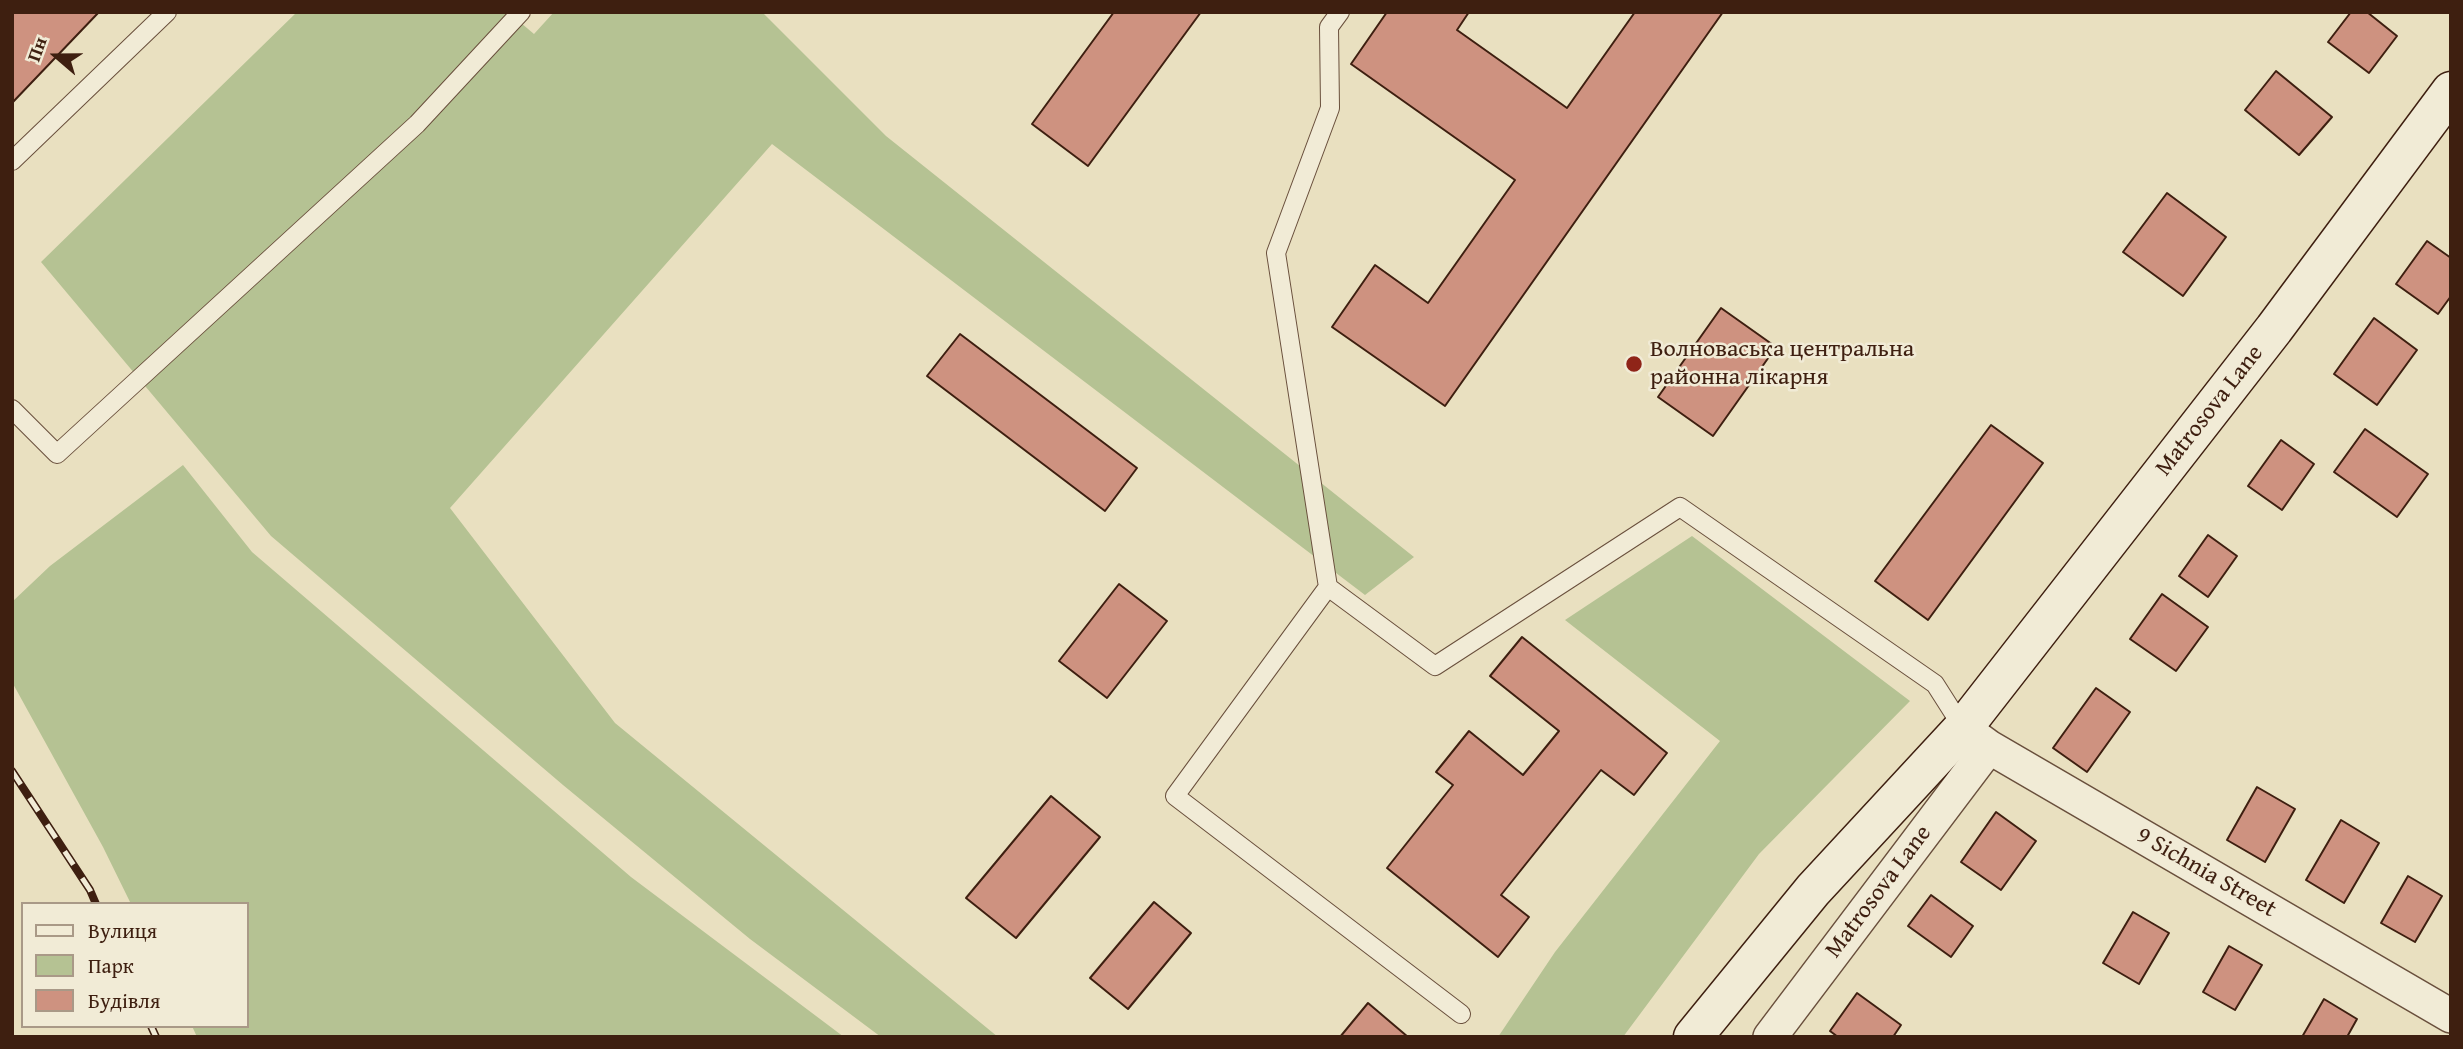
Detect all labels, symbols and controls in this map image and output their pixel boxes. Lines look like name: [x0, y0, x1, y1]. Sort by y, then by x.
north arrow: [21, 21, 91, 91]
text: Пн: [19, 33, 54, 65]
place label: Волноваська центральна районна лікарня: [1650, 336, 1914, 392]
street label: Matrosova Lane: [2150, 340, 2270, 482]
marker: Волноваська центральна районна лікарня: [1624, 354, 1644, 374]
street label: Matrosova Lane: [1820, 820, 1938, 964]
street label: 9 Sichnia Street: [2131, 821, 2281, 925]
legend: [21, 902, 248, 1028]
text: Вулиця: [88, 915, 157, 946]
text: Парк: [88, 950, 134, 981]
text: Будівля: [88, 985, 160, 1016]

